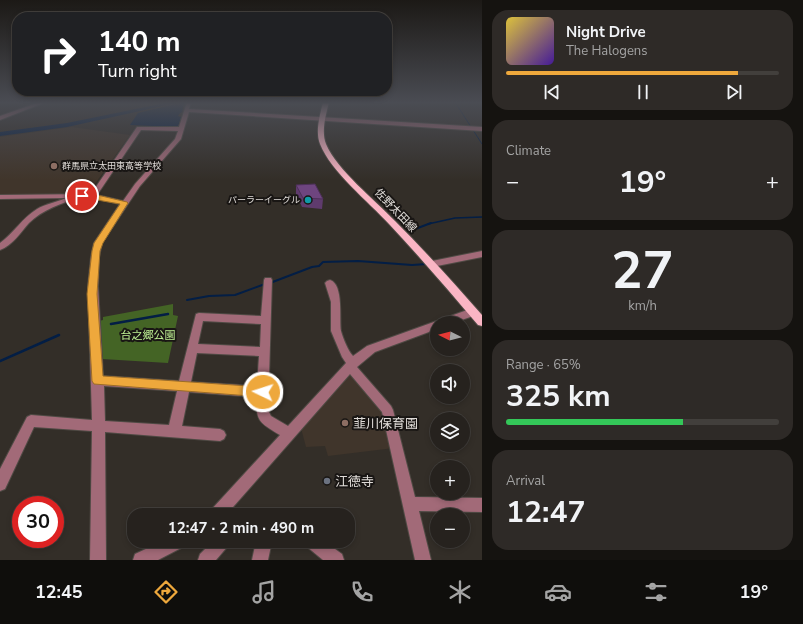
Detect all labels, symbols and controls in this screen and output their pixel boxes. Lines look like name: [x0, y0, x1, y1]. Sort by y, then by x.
text: Night Drive: [566, 22, 646, 42]
text: 140 m: [98, 23, 181, 61]
icon: right: [32, 28, 84, 80]
text: The Halogens: [566, 42, 647, 60]
text: Turn right: [98, 59, 177, 83]
icon: previous: [541, 81, 563, 103]
icon: pause: [632, 81, 654, 103]
icon: next: [723, 81, 745, 103]
text: Climate: [506, 142, 551, 160]
place label: 群馬県立太田東高等学校: [62, 160, 161, 172]
marker: 群馬県立太田東高等学校: [49, 161, 59, 171]
text: 19°: [619, 162, 666, 203]
text: −: [506, 167, 519, 197]
text: +: [766, 167, 779, 197]
pin: [65, 179, 99, 213]
icon: arrive: [71, 185, 93, 207]
street label: 佐野太田線: [371, 185, 420, 235]
place label: パーラーイーグル: [228, 194, 300, 206]
marker: パーラーイーグル: [303, 195, 313, 205]
text: 27: [611, 235, 674, 306]
text: km/h: [628, 297, 657, 315]
north arrow: [430, 316, 470, 356]
map controls: [430, 316, 470, 548]
park label: 台之郷公園: [121, 328, 176, 343]
text: Range · 65%: [506, 356, 581, 374]
button: sound: [430, 364, 470, 404]
position arrow: [242, 371, 284, 413]
text: 325 km: [506, 376, 611, 417]
button: layers: [430, 412, 470, 452]
place label: 韮川保育園: [353, 415, 418, 433]
marker: 韮川保育園: [340, 418, 350, 428]
button: +: [430, 460, 470, 500]
text: Arrival: [506, 472, 545, 490]
place label: 江徳寺: [335, 473, 374, 491]
marker: 江徳寺: [322, 476, 332, 486]
text: 12:47: [506, 492, 585, 533]
speed limit sign: 30: [12, 496, 64, 548]
button: −: [430, 508, 470, 548]
text: 12:47 · 2 min · 490 m: [168, 518, 314, 538]
icon: directions: [152, 578, 180, 606]
icon: music: [250, 578, 278, 606]
icon: phone: [348, 578, 376, 606]
icon: climate: [446, 578, 474, 606]
icon: car: [544, 578, 572, 606]
icon: filters: [642, 578, 670, 606]
text: 12:45: [35, 580, 83, 604]
text: 19°: [740, 580, 768, 604]

